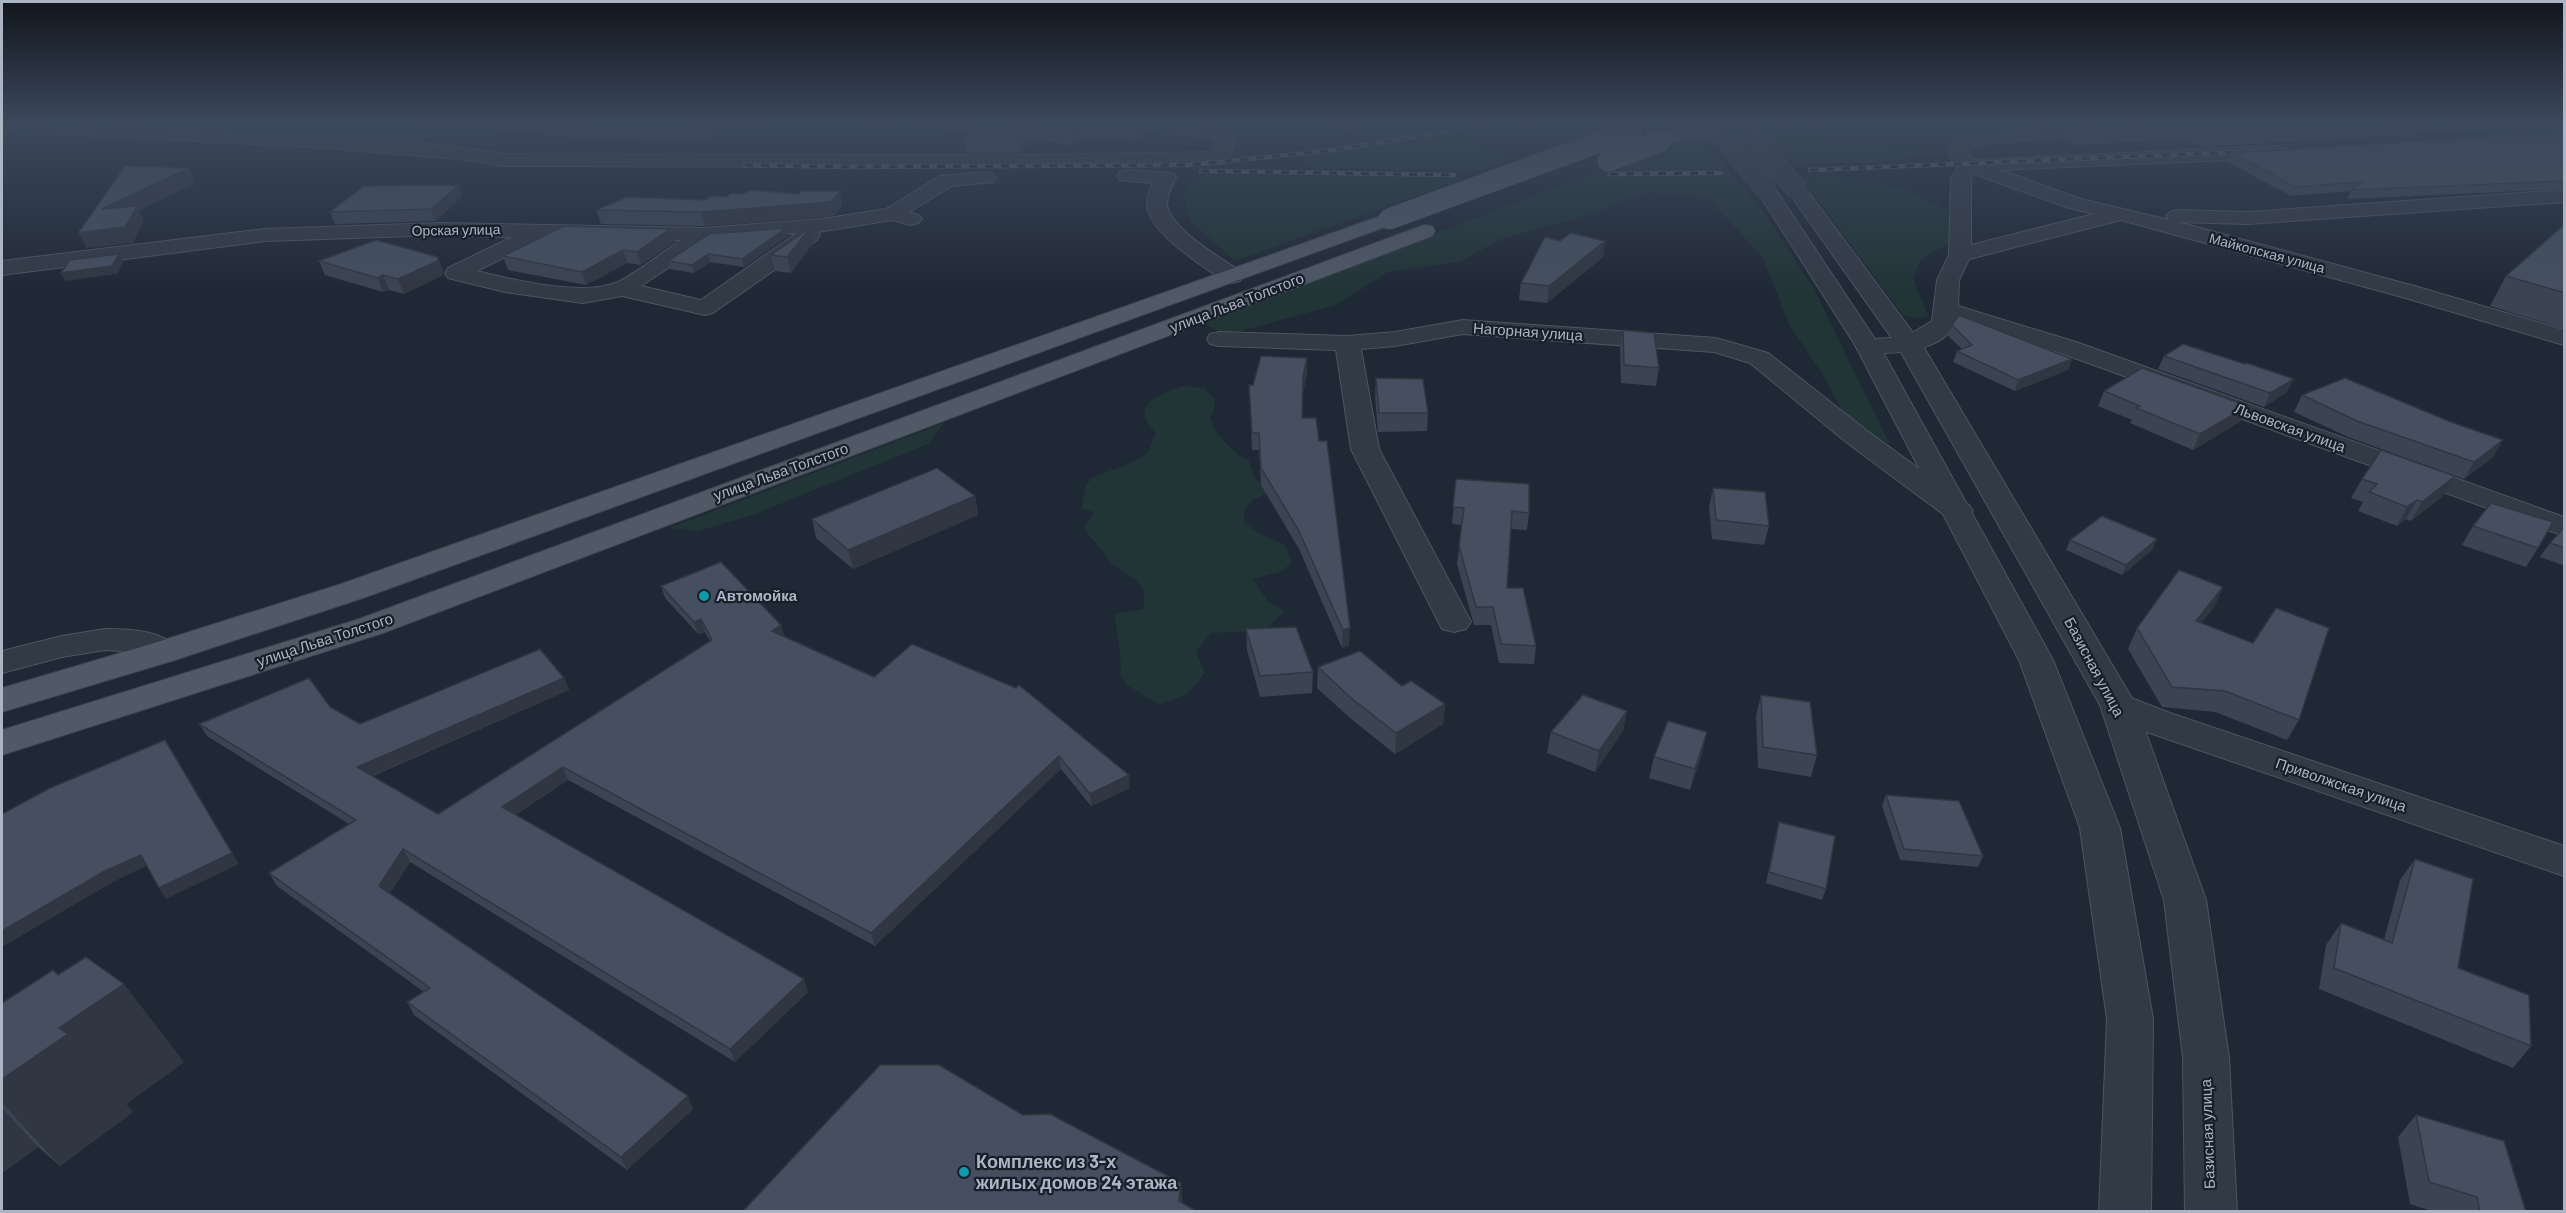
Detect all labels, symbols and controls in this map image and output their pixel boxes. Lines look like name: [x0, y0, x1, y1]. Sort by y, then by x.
street label: Орская улица: [411, 220, 501, 239]
street label: Майкопская улица: [2207, 229, 2327, 276]
street label: улица Льва Толстого: [1167, 268, 1306, 336]
street label: Нагорная улица: [1473, 318, 1584, 344]
street label: Львовская улица: [2232, 399, 2349, 456]
street label: улица Льва Толстого: [711, 438, 850, 504]
place label: Автомойка: [716, 586, 798, 604]
marker: Автомойка: [697, 589, 711, 603]
street label: улица Льва Толстого: [254, 609, 395, 670]
street label: Базисная улица: [2061, 614, 2129, 720]
street label: Приволжская улица: [2274, 753, 2410, 815]
street label: Базисная улица: [2196, 1078, 2218, 1189]
place label: Комплекс из 3-х жилых домов 24 этажа: [975, 1150, 1178, 1193]
marker: Комплекс из 3-х жилых домов 24 этажа: [957, 1165, 971, 1179]

